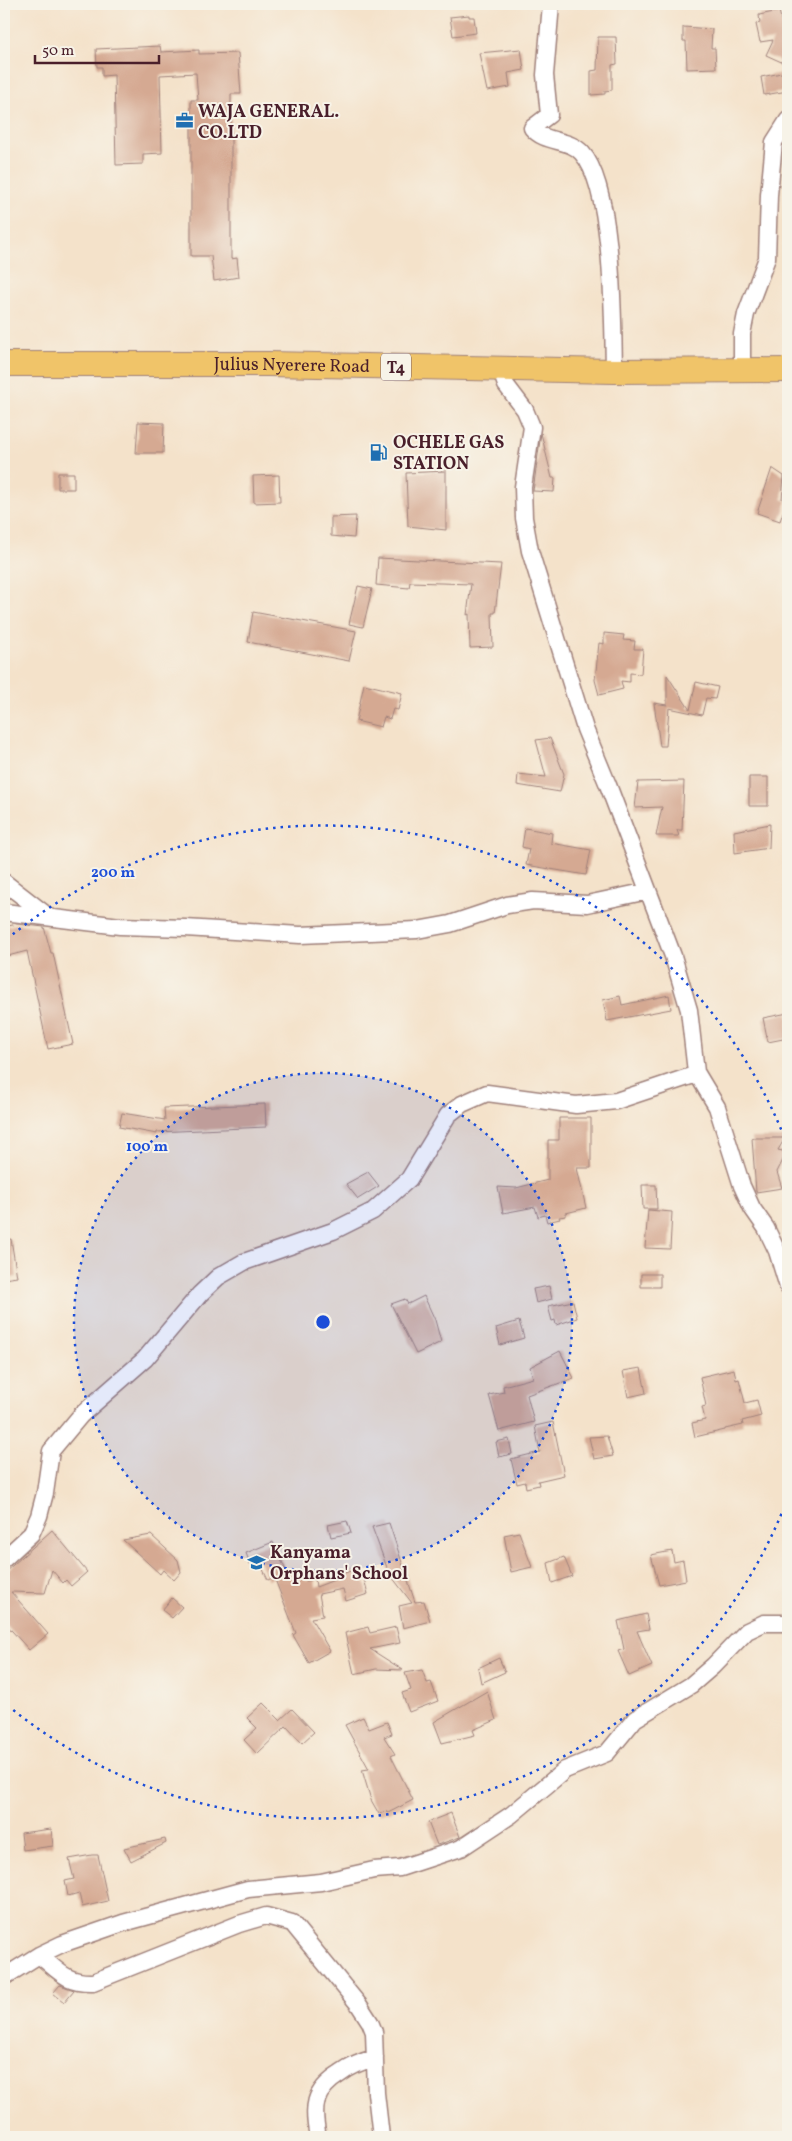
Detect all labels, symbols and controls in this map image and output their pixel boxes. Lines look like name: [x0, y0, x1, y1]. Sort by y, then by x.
scale bar: [35, 32, 159, 64]
text: 50 m: [42, 41, 74, 62]
place label: WAJA GENERAL. CO.LTD: [198, 100, 339, 146]
office icon: WAJA GENERAL. CO.LTD: [174, 111, 194, 131]
street label: Julius Nyerere Road: [214, 353, 370, 380]
road number: T4: [381, 354, 411, 381]
place label: OCHELE GAS STATION: [393, 431, 504, 477]
fuel station icon: OCHELE GAS STATION: [369, 442, 389, 462]
text: 200 m: [91, 863, 135, 884]
text: 100 m: [126, 1137, 169, 1158]
centre of rings: [314, 1313, 332, 1331]
place label: Kanyama Orphans' School: [270, 1541, 408, 1587]
school or university icon: Kanyama Orphans' School: [246, 1552, 266, 1572]

